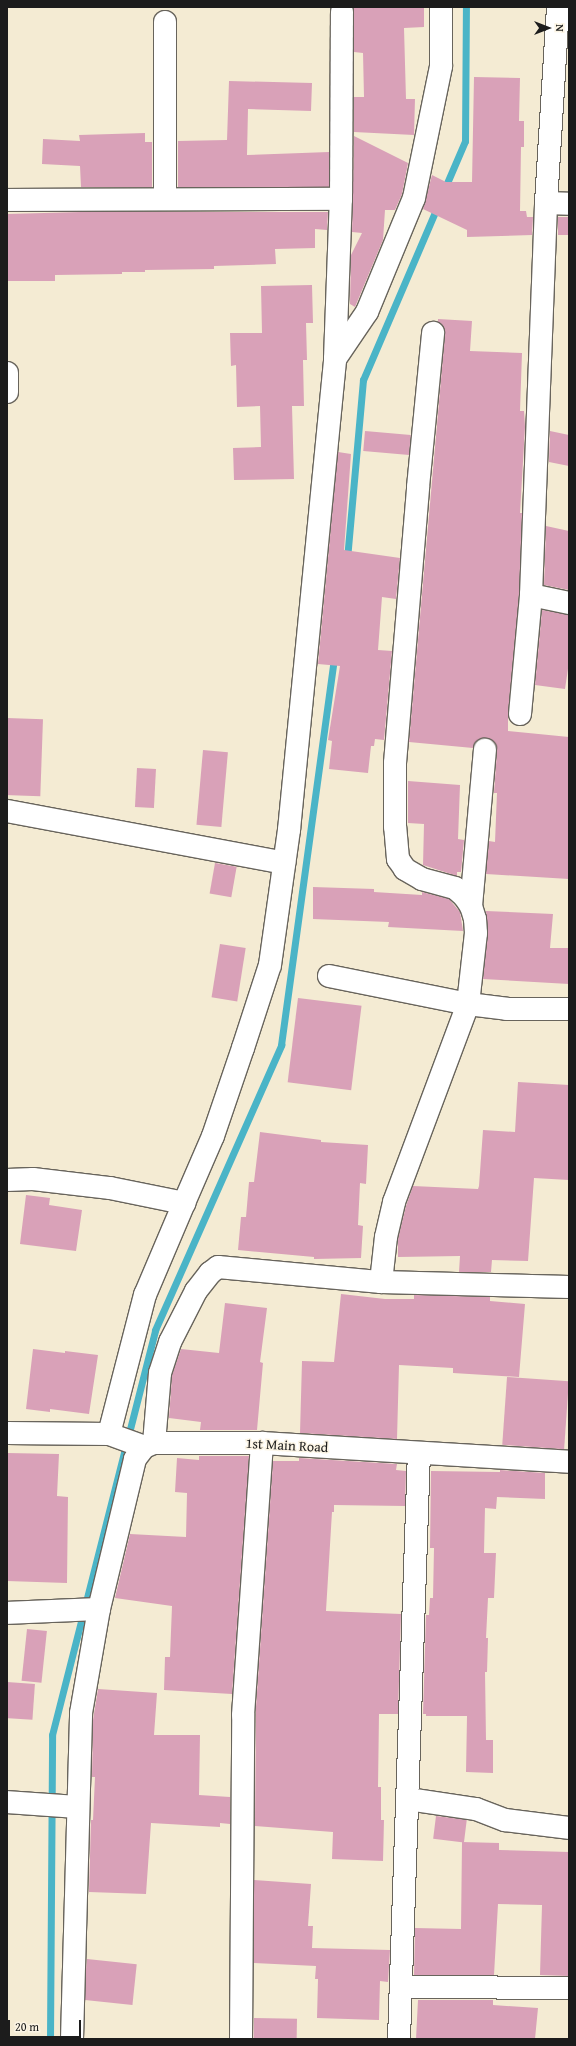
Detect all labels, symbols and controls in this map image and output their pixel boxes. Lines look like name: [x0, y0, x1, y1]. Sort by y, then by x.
north arrow: [528, 8, 568, 48]
text: N: [552, 24, 568, 32]
street label: 1st Main Road: [245, 1434, 329, 1456]
scale bar: [10, 2012, 83, 2038]
text: 20 m: [15, 2018, 39, 2035]

